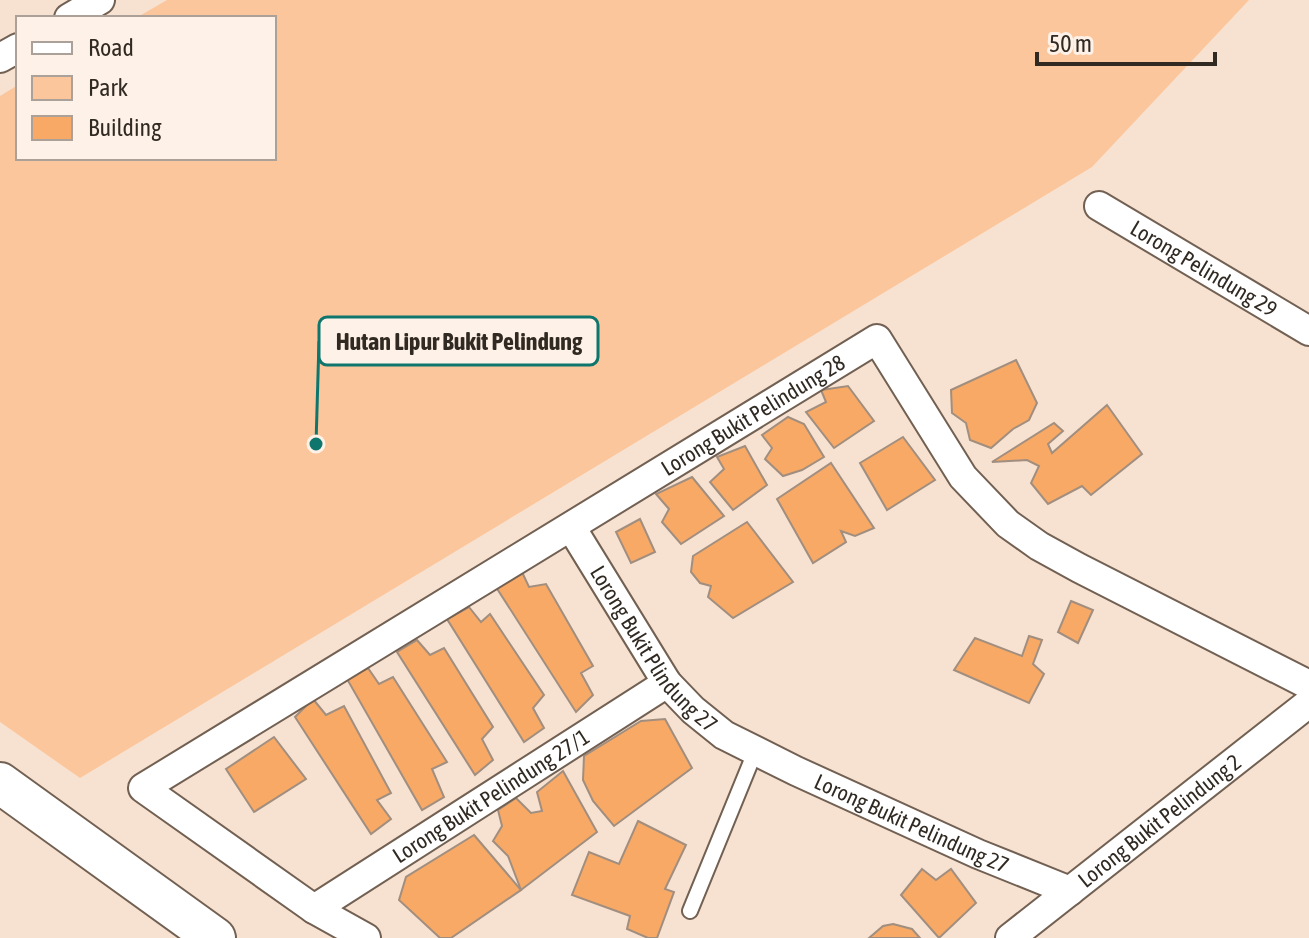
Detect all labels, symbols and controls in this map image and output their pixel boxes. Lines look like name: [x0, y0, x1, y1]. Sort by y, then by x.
legend: [16, 16, 276, 160]
scale bar: [1037, 16, 1215, 66]
text: 50 m: [1049, 30, 1092, 57]
text: Road: [88, 34, 134, 61]
text: Park: [88, 74, 129, 101]
text: Building: [88, 114, 162, 141]
street label: Lorong Pelindung 29: [1126, 215, 1282, 322]
callout: Hutan Lipur Bukit Pelindung: [319, 317, 598, 365]
text: Hutan Lipur Bukit Pelindung: [336, 328, 583, 355]
street label: Lorong Bukit Pelindung 28: [656, 349, 849, 481]
street label: Lorong Bukit Plindung 27: [585, 561, 723, 737]
street label: Lorong Bukit Pelindung 27/1: [388, 723, 594, 868]
street label: Lorong Bukit Pelindung 2: [1073, 749, 1246, 893]
street label: Lorong Bukit Pelindung 27: [810, 768, 1013, 878]

